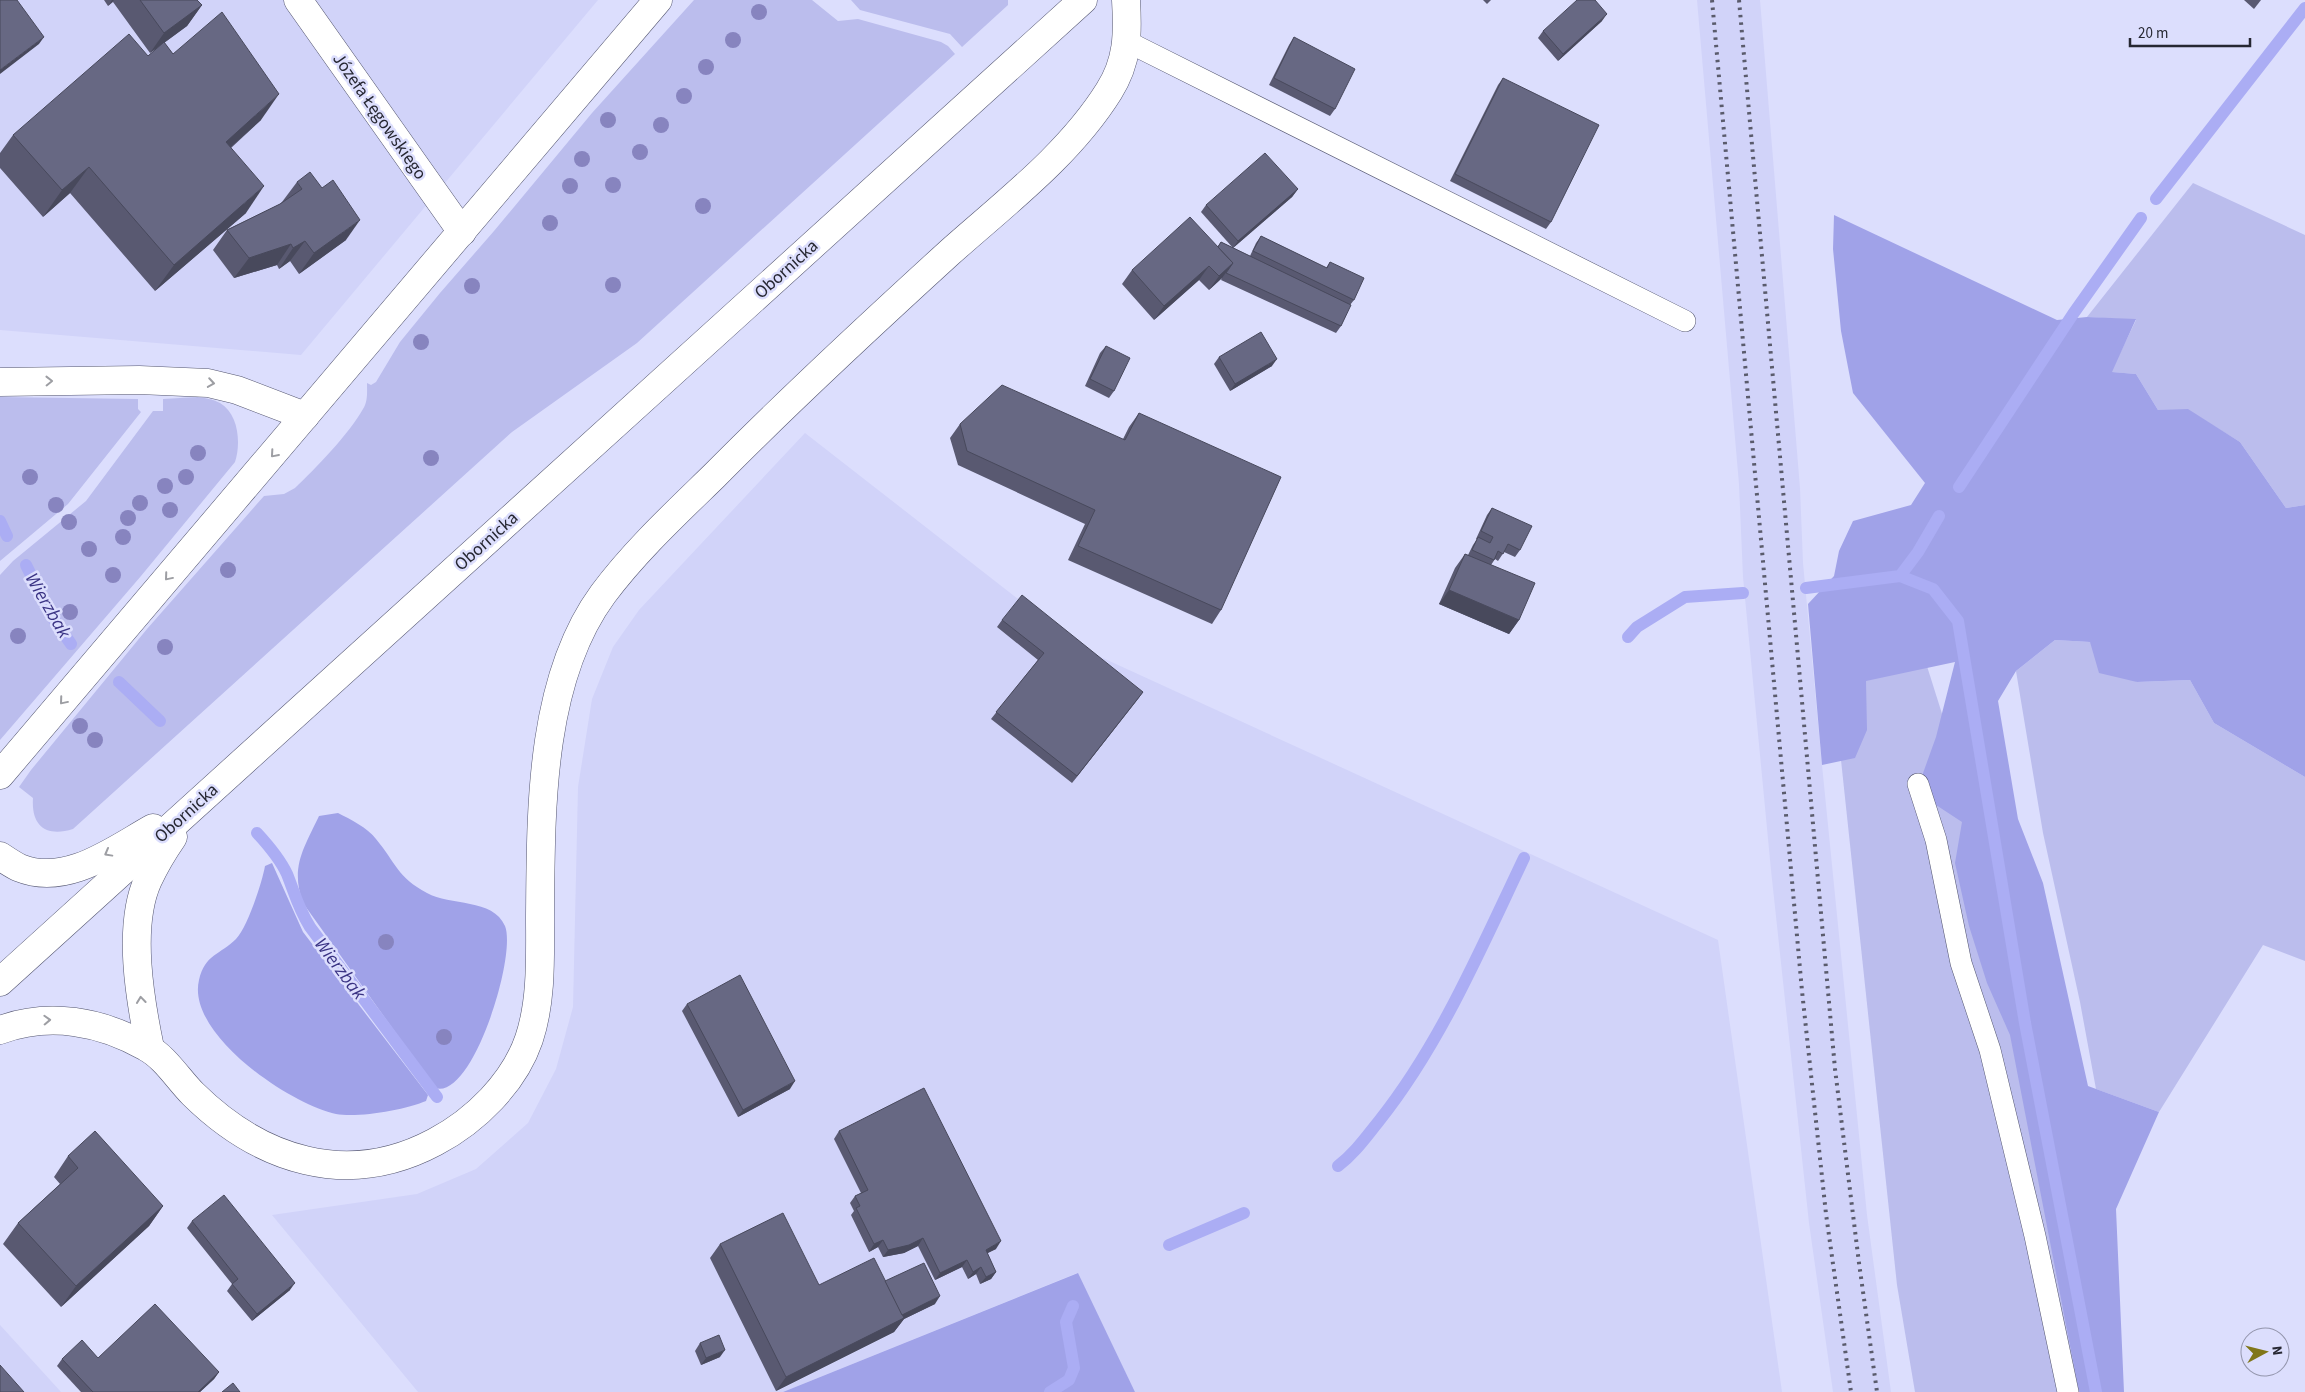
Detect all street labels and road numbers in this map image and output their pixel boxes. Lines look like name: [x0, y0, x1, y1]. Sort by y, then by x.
street label: Józefa Łęgowskiego: [327, 48, 433, 185]
street label: Obornicka: [749, 234, 824, 305]
street label: Obornicka: [449, 506, 524, 577]
street label: Obornicka: [149, 778, 224, 849]

